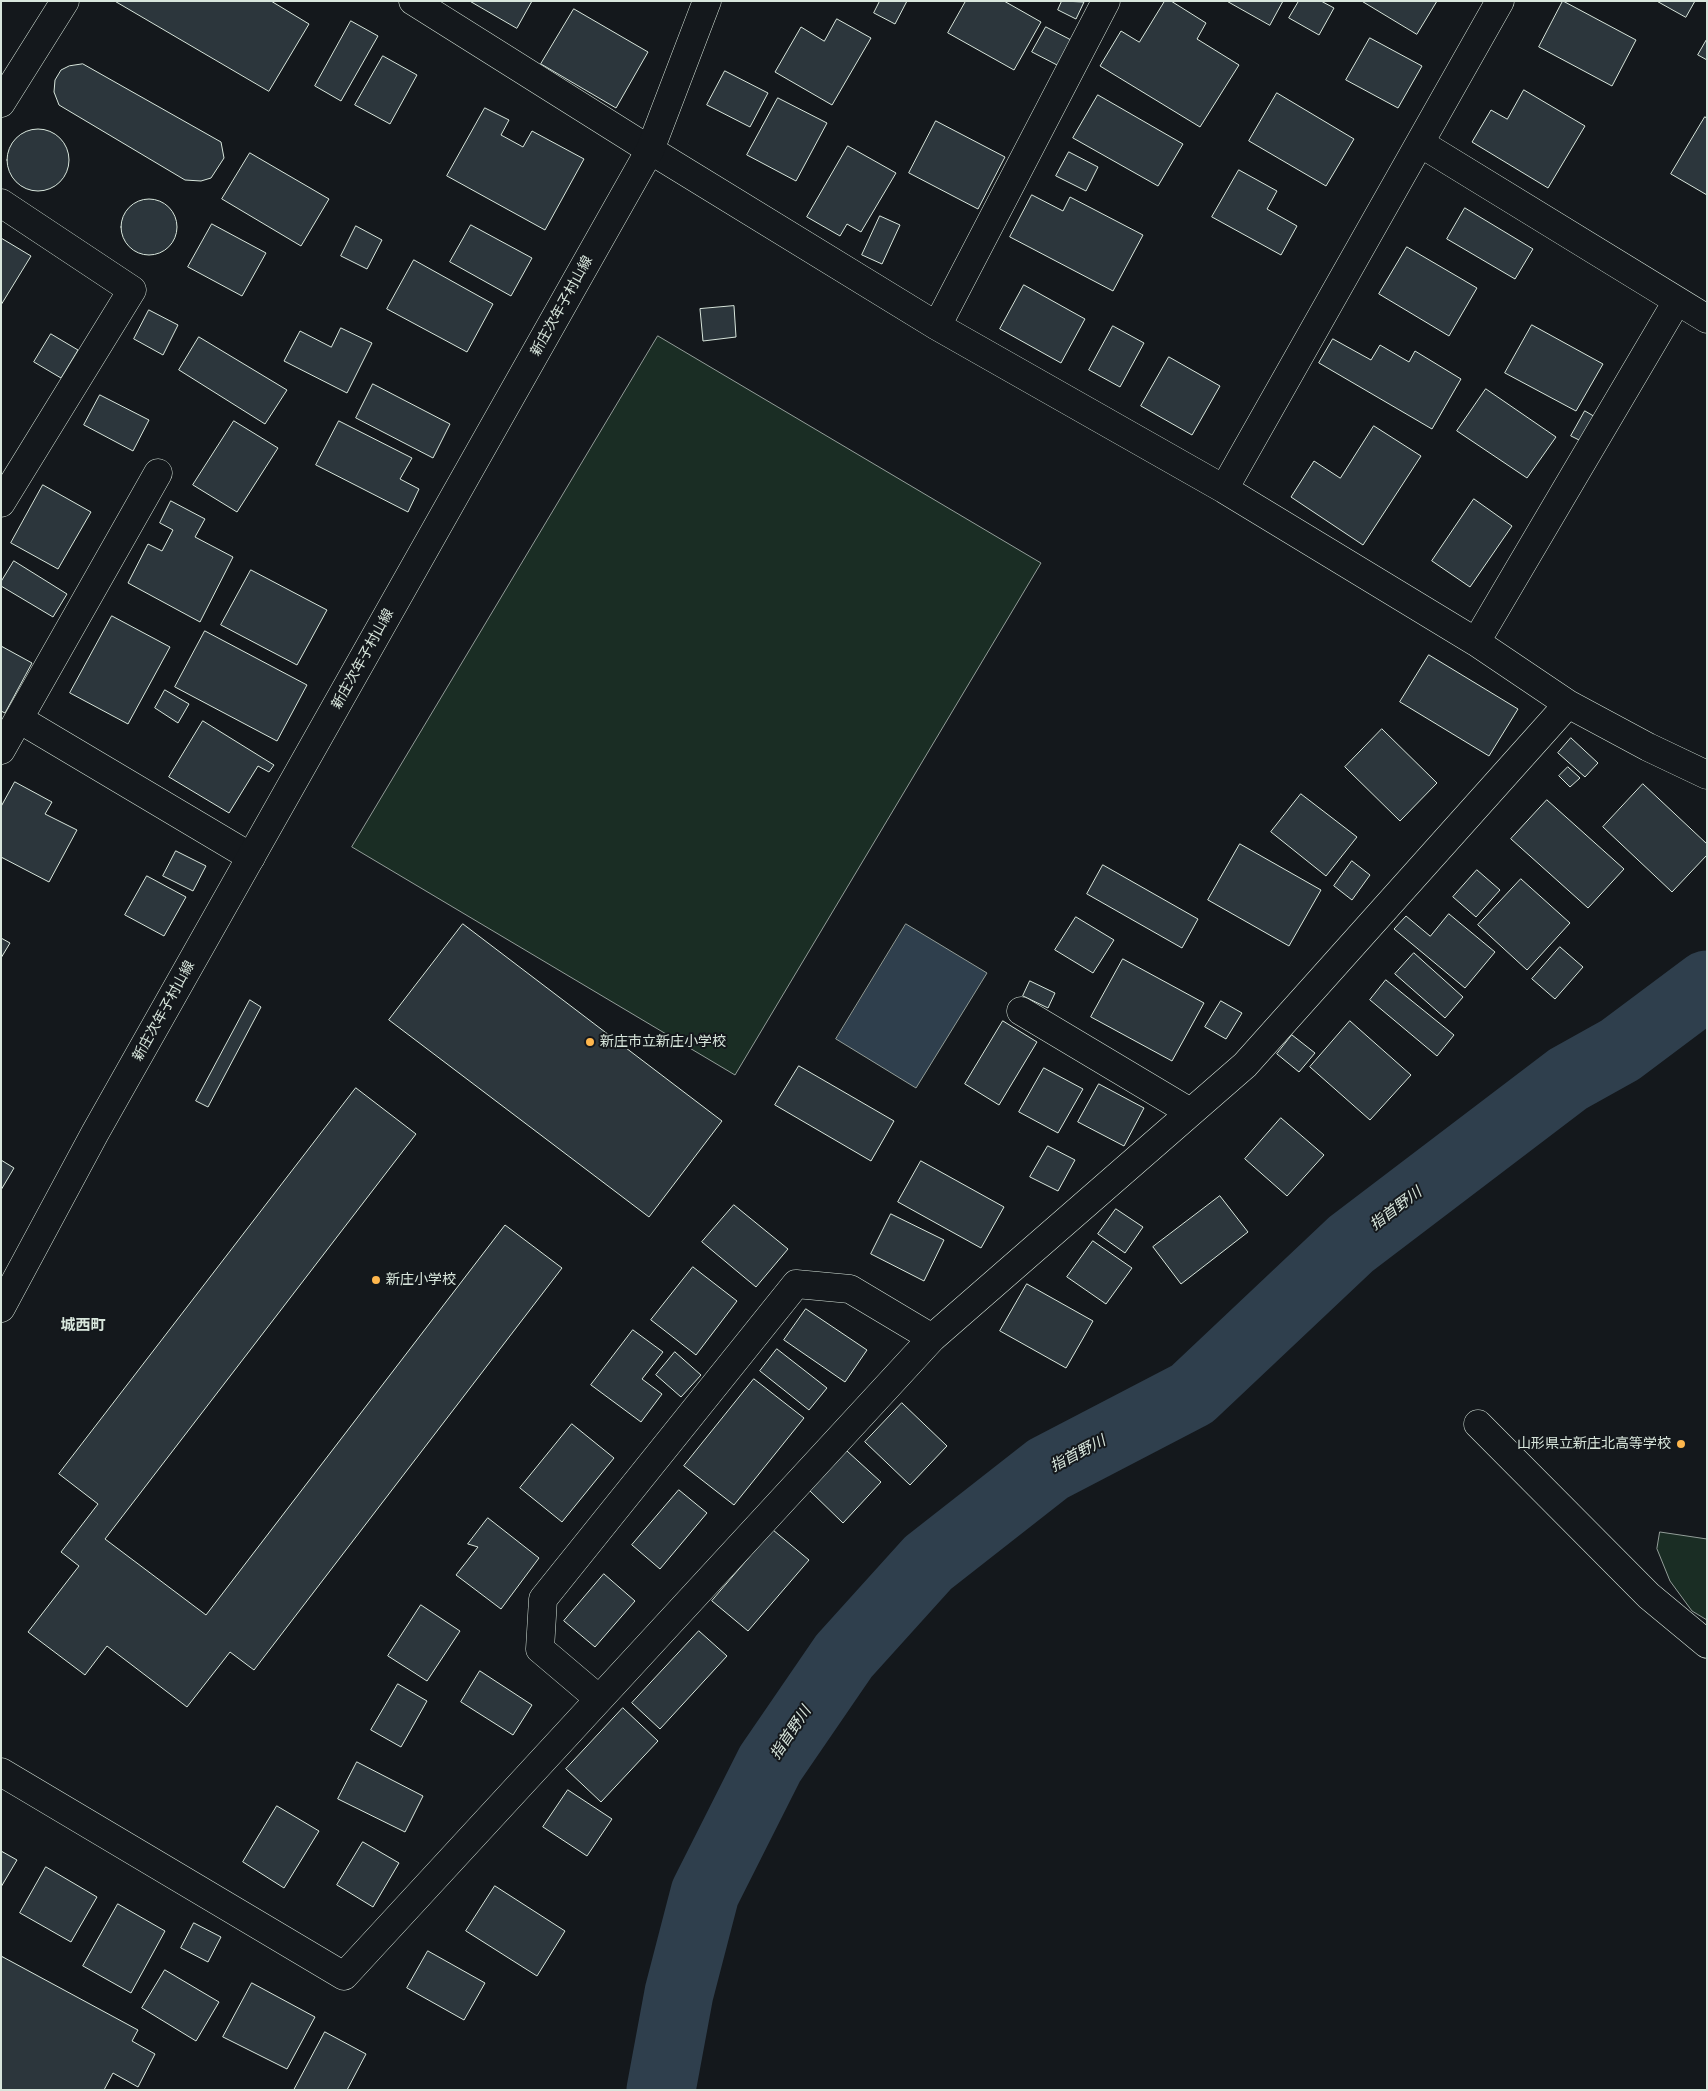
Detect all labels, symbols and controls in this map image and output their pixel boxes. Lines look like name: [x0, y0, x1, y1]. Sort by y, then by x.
street label: 新庄次年子村山線: [528, 253, 596, 359]
street label: 新庄次年子村山線: [329, 606, 397, 712]
street label: 新庄次年子村山線: [130, 958, 198, 1064]
place label: 新庄市立新庄小学校: [600, 1034, 726, 1050]
marker: 新庄市立新庄小学校: [584, 1036, 596, 1048]
water label: 指首野川: [1367, 1184, 1425, 1234]
place label: 新庄小学校: [386, 1272, 456, 1288]
marker: 新庄小学校: [370, 1274, 382, 1286]
district label: 城西町: [61, 1317, 105, 1335]
water label: 指首野川: [1047, 1432, 1109, 1476]
place label: 山形県立新庄北高等学校: [1517, 1436, 1671, 1452]
marker: 山形県立新庄北高等学校: [1675, 1438, 1687, 1450]
water label: 指首野川: [767, 1703, 815, 1763]

